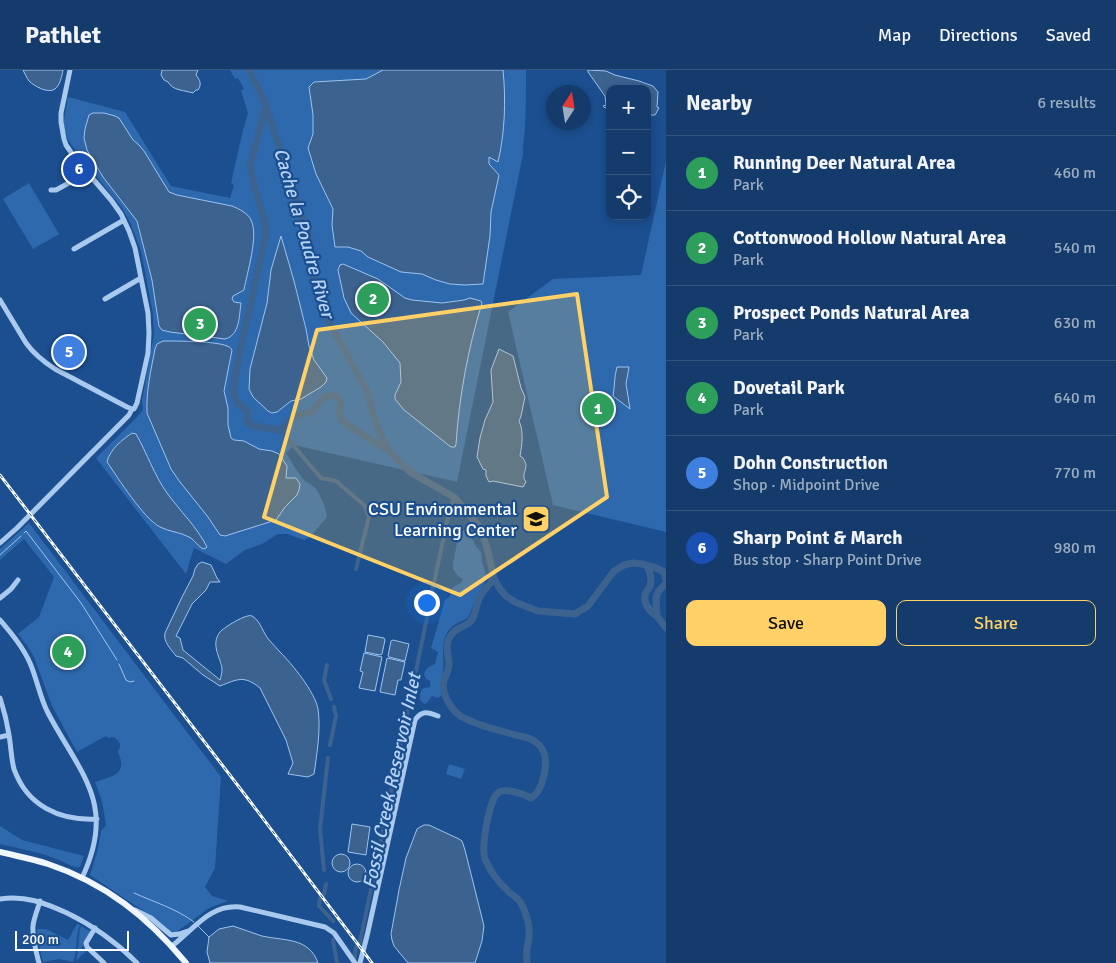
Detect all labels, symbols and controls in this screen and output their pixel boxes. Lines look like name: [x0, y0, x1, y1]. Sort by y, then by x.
text: Pathlet: [25, 20, 101, 50]
text: Map: [878, 24, 911, 46]
text: Directions: [939, 24, 1018, 46]
text: Saved: [1046, 24, 1091, 46]
north arrow: [546, 85, 591, 130]
map controls: [606, 85, 651, 220]
button: +: [606, 85, 651, 130]
text: Nearby: [686, 90, 752, 116]
text: 6 results: [1037, 93, 1096, 113]
button: −: [606, 130, 651, 175]
water label: Cache la Poudre River: [268, 145, 341, 324]
pin: 6: [63, 150, 95, 188]
text: Running Deer Natural Area: [733, 151, 955, 175]
text: 1: [698, 163, 706, 183]
text: 460 m: [1054, 163, 1096, 183]
button: locate: [606, 175, 651, 220]
text: Park: [733, 175, 764, 195]
text: Cottonwood Hollow Natural Area: [733, 226, 1006, 250]
text: 2: [698, 238, 706, 258]
text: 540 m: [1054, 238, 1096, 258]
text: Park: [733, 250, 764, 270]
pin: 2: [357, 280, 389, 318]
text: Prospect Ponds Natural Area: [733, 301, 970, 325]
pin: 3: [184, 305, 216, 343]
text: 3: [698, 313, 706, 333]
text: 630 m: [1054, 313, 1096, 333]
text: Park: [733, 325, 764, 345]
pin: 5: [53, 333, 85, 371]
text: Dovetail Park: [733, 376, 845, 400]
text: 4: [698, 388, 706, 408]
text: 640 m: [1054, 388, 1096, 408]
pin: 1: [582, 390, 614, 428]
text: Park: [733, 400, 764, 420]
text: Dohn Construction: [733, 451, 888, 475]
text: 5: [698, 463, 706, 483]
text: 770 m: [1054, 463, 1096, 483]
text: Shop · Midpoint Drive: [733, 475, 880, 495]
place label: CSU Environmental Learning Center: [368, 498, 517, 541]
school or university icon: CSU Environmental Learning Center: [521, 504, 551, 534]
text: Sharp Point & March: [733, 526, 902, 550]
text: 6: [698, 538, 706, 558]
text: 980 m: [1054, 538, 1096, 558]
text: Bus stop · Sharp Point Drive: [733, 550, 922, 570]
your location: [414, 590, 440, 616]
button: Save: [686, 600, 886, 646]
button: Share: [896, 600, 1096, 646]
pin: 4: [52, 633, 84, 671]
water label: Fossil Creek Reservoir Inlet: [357, 669, 427, 891]
scale bar: [15, 928, 129, 951]
text: 200 m: [22, 931, 59, 948]

